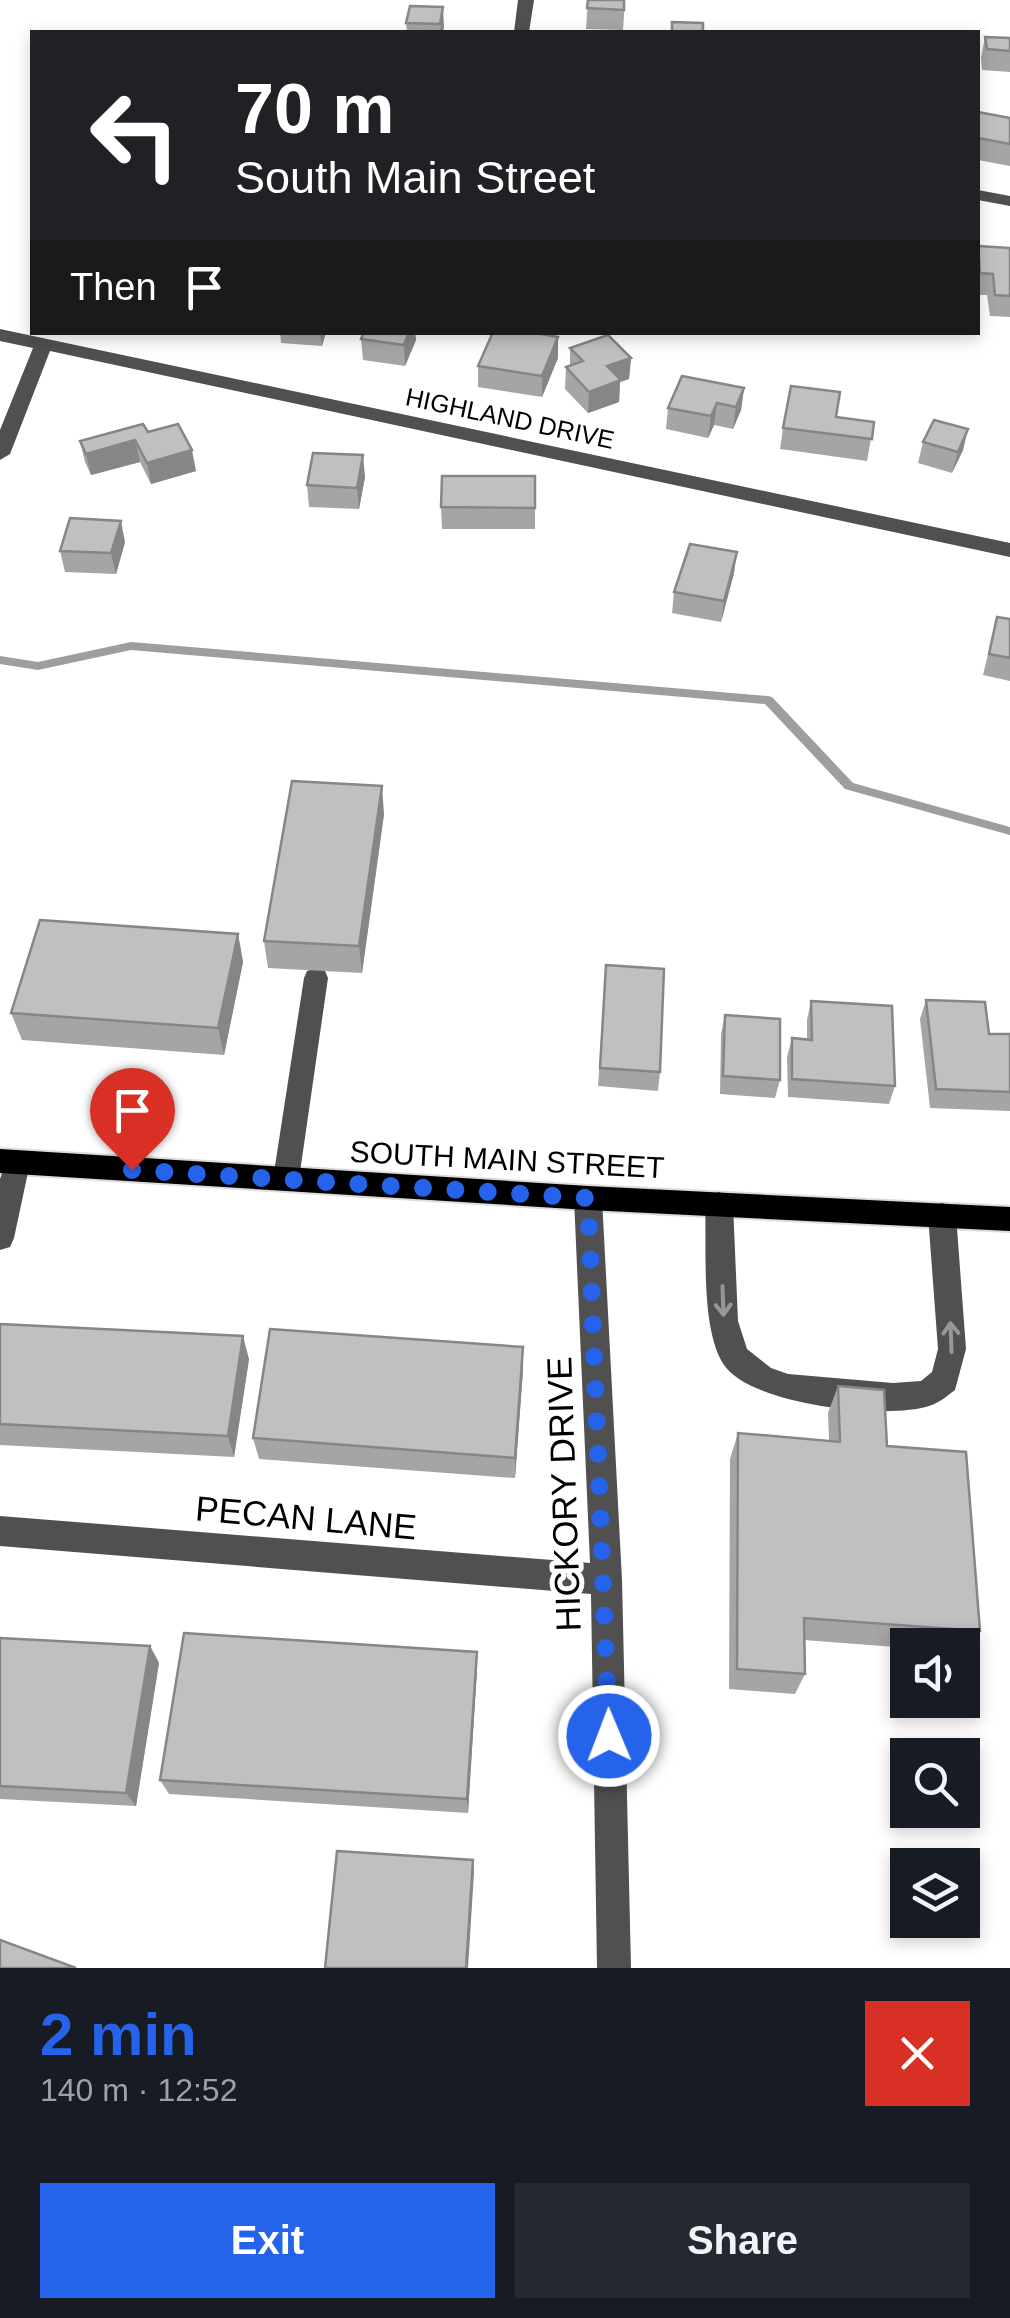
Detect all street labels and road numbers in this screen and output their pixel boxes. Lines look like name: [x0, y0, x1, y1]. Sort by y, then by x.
street label: HIGHLAND DRIVE: [403, 382, 617, 454]
street label: SOUTH MAIN STREET: [349, 1135, 665, 1184]
street label: HICKORY DRIVE: [539, 1356, 588, 1632]
street label: PECAN LANE: [194, 1488, 418, 1547]

